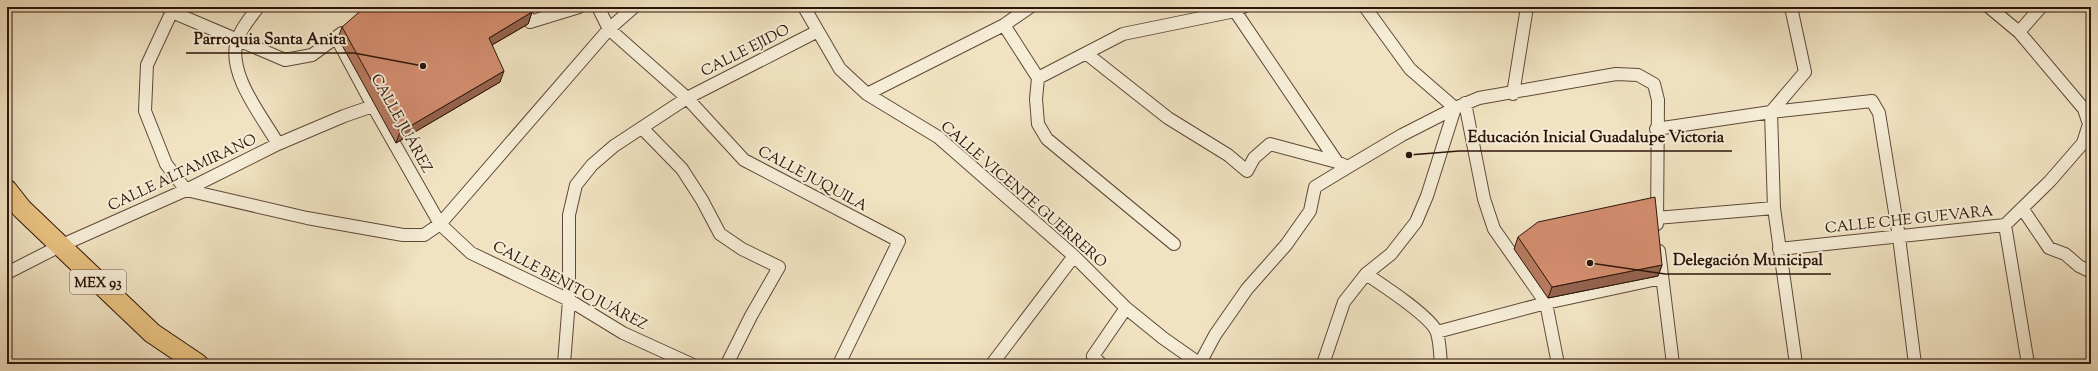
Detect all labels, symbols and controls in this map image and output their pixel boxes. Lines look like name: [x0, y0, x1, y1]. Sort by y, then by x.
street label: CALLE EJIDO: [698, 20, 794, 83]
callout: Parroquia Santa Anita: [186, 25, 354, 53]
text: Parroquia Santa Anita: [194, 29, 347, 52]
street label: CALLE JUÁREZ: [365, 70, 438, 177]
street label: CALLE VICENTE GUERRERO: [935, 117, 1111, 273]
callout: Educación Inicial Guadalupe Victoria: [1459, 123, 1732, 151]
text: Educación Inicial Guadalupe Victoria: [1468, 127, 1725, 150]
street label: CALLE ALTAMIRANO: [105, 130, 261, 217]
street label: CALLE JUQUILA: [754, 142, 871, 217]
street label: CALLE CHE GUEVARA: [1824, 201, 1994, 240]
street label: CALLE BENITO JUÁREZ: [488, 236, 651, 336]
callout: Delegación Municipal: [1665, 246, 1831, 274]
text: Delegación Municipal: [1673, 250, 1824, 273]
road number: MEX 93: [70, 270, 126, 294]

